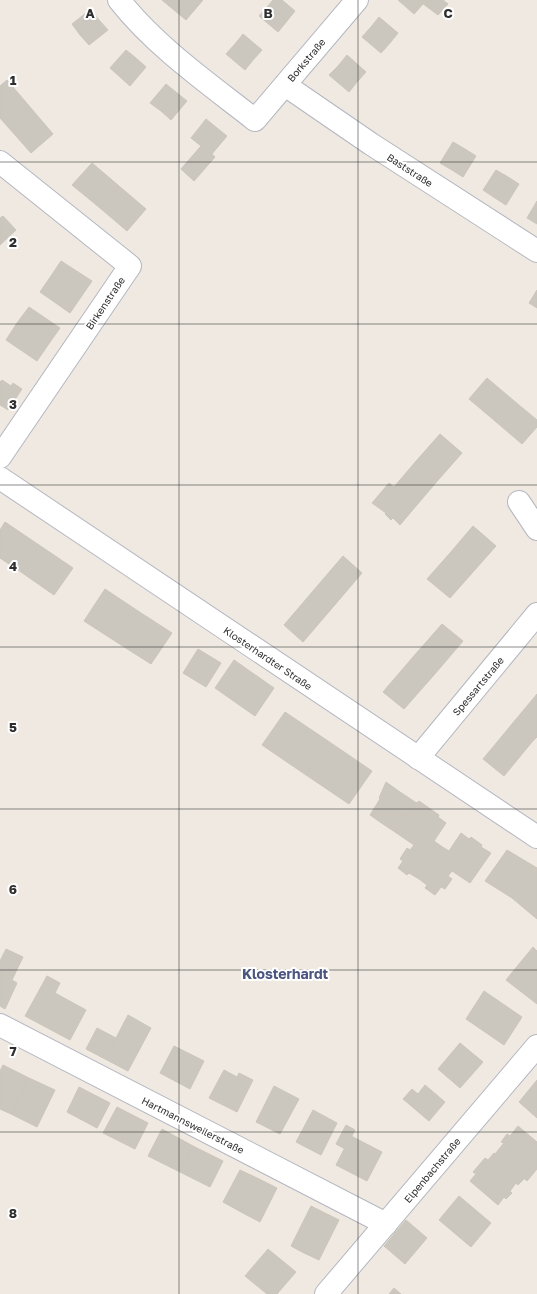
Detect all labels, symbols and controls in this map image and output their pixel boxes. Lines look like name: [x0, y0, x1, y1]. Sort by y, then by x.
text: A: [85, 5, 95, 21]
text: B: [263, 5, 273, 21]
text: C: [443, 5, 453, 21]
street label: Borkstraße: [284, 36, 328, 84]
text: 1: [10, 72, 17, 88]
street label: Baststraße: [385, 151, 435, 189]
text: 2: [9, 234, 17, 250]
street label: Birkenstraße: [83, 274, 127, 332]
text: 3: [9, 396, 17, 412]
text: 4: [9, 558, 17, 574]
street label: Klosterhardter Straße: [221, 624, 315, 692]
street label: Spessartstraße: [450, 654, 506, 718]
text: 5: [9, 719, 17, 735]
text: 6: [9, 881, 17, 897]
district label: Klosterhardt: [242, 965, 329, 982]
text: 7: [9, 1043, 17, 1059]
street label: Hartmannsweilerstraße: [140, 1094, 246, 1156]
street label: Elpenbachstraße: [401, 1135, 463, 1205]
text: 8: [9, 1205, 17, 1221]

